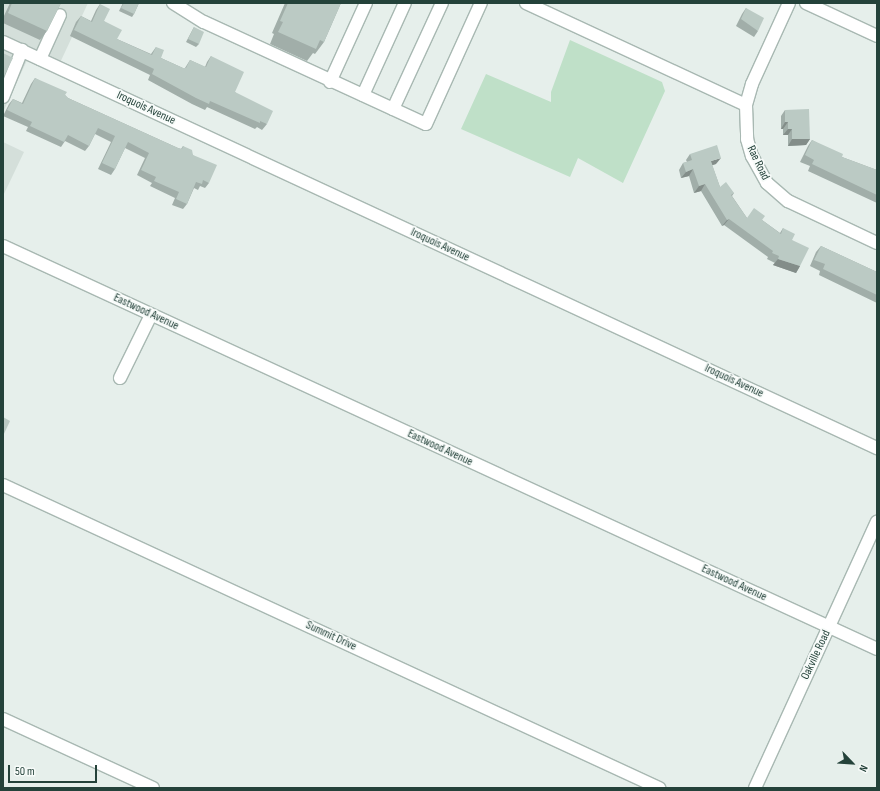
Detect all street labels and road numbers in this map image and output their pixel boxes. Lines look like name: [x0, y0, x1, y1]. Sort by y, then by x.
street label: Iroquois Avenue: [114, 88, 178, 128]
street label: Rae Road: [743, 143, 773, 183]
street label: Iroquois Avenue: [408, 225, 472, 265]
street label: Eastwood Avenue: [111, 291, 181, 333]
street label: Iroquois Avenue: [702, 361, 766, 401]
street label: Eastwood Avenue: [405, 427, 475, 469]
street label: Eastwood Avenue: [699, 562, 769, 604]
street label: Summit Drive: [303, 618, 359, 654]
street label: Oakville Road: [798, 628, 834, 682]

